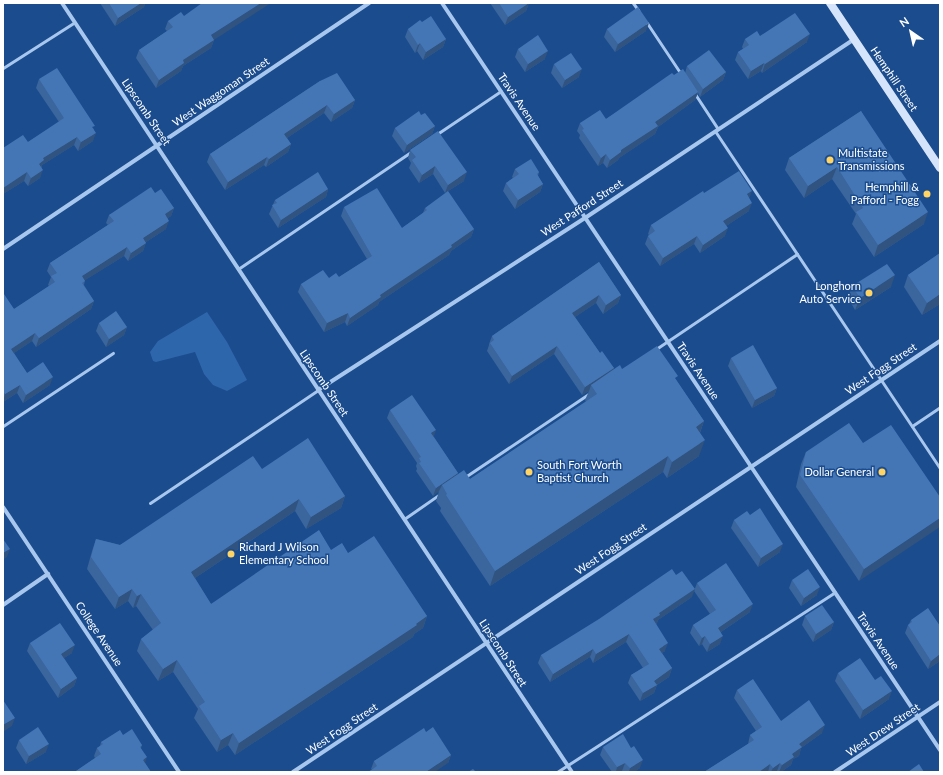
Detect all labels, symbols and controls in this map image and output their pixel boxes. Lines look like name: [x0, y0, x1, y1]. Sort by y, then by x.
north arrow: [891, 12, 931, 52]
text: N: [897, 14, 911, 29]
street label: Hemphill Street: [868, 44, 920, 114]
street label: West Waggoman Street: [170, 55, 272, 129]
street label: Travis Avenue: [495, 71, 543, 133]
street label: Lipscomb Street: [119, 76, 173, 148]
place label: Multistate Transmissions: [838, 147, 905, 173]
marker: Multistate Transmissions: [825, 155, 835, 165]
street label: West Pafford Street: [539, 177, 625, 239]
place label: Hemphill & Pafford - Fogg: [851, 181, 919, 207]
marker: Hemphill & Pafford - Fogg: [922, 189, 932, 199]
place label: Longhorn Auto Service: [800, 280, 861, 306]
marker: Longhorn Auto Service: [864, 288, 874, 298]
street label: Travis Avenue: [674, 340, 722, 402]
street label: West Fogg Street: [843, 340, 919, 398]
street label: Lipscomb Street: [297, 347, 351, 419]
place label: South Fort Worth Baptist Church: [537, 459, 622, 485]
place label: Dollar General: [804, 465, 874, 479]
marker: South Fort Worth Baptist Church: [524, 467, 534, 477]
marker: Dollar General: [877, 467, 887, 477]
street label: West Fogg Street: [573, 520, 649, 578]
place label: Richard J Wilson Elementary School: [239, 541, 329, 567]
marker: Richard J Wilson Elementary School: [226, 549, 236, 559]
street label: College Avenue: [73, 599, 125, 669]
street label: Travis Avenue: [854, 610, 902, 672]
street label: Lipscomb Street: [476, 617, 530, 689]
street label: West Fogg Street: [304, 700, 380, 758]
street label: West Drew Street: [844, 700, 922, 760]

